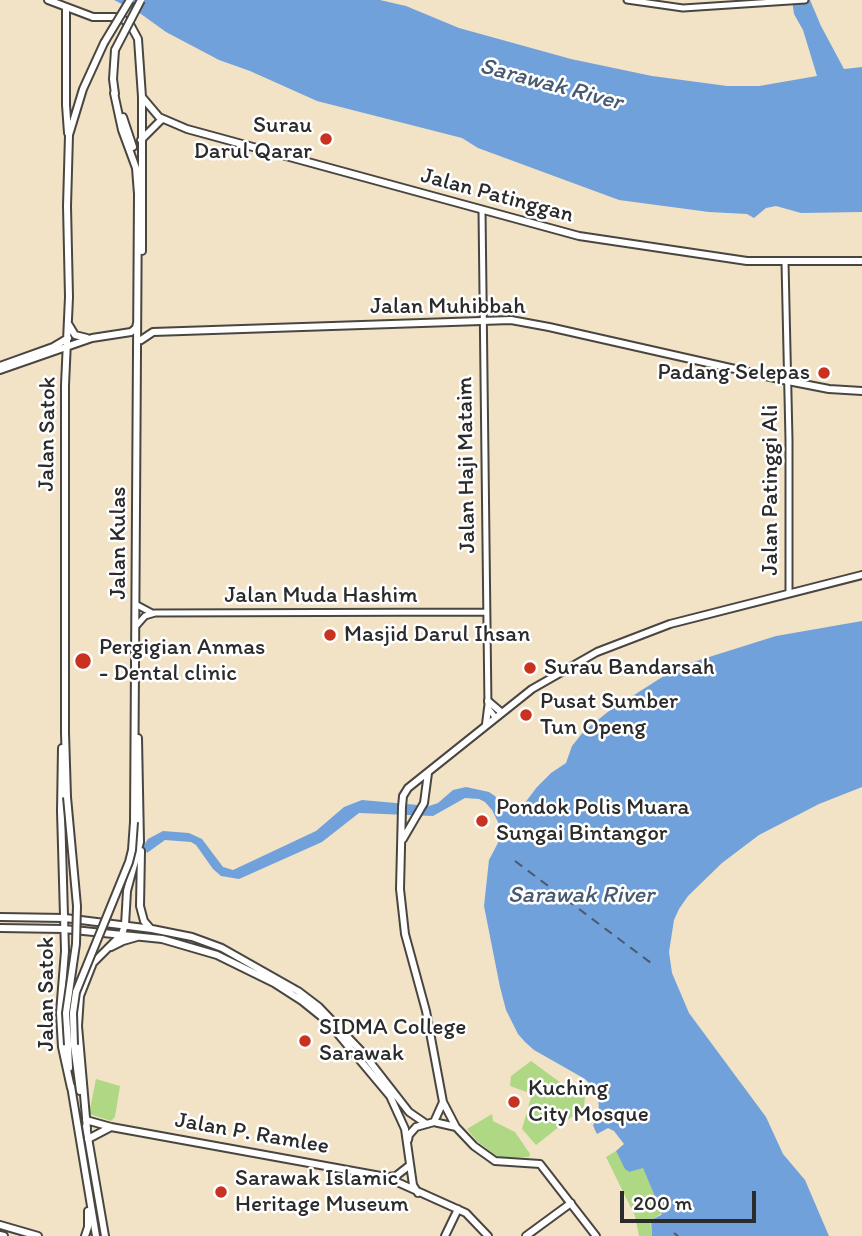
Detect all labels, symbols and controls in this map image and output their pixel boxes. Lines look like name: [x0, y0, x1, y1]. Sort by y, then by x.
water label: Sarawak River: [477, 52, 625, 118]
place label: Surau Darul Qarar: [194, 112, 312, 166]
marker: Surau Darul Qarar: [318, 131, 334, 147]
street label: Jalan Patinggan: [418, 162, 576, 230]
street label: Jalan Muhibbah: [370, 293, 526, 321]
place label: Padang Selepas: [657, 359, 810, 387]
marker: Padang Selepas: [816, 365, 832, 381]
street label: Jalan Satok: [33, 376, 63, 492]
street label: Jalan Haji Mataim: [452, 376, 482, 554]
street label: Jalan Patinggi Ali: [757, 405, 785, 575]
street label: Jalan Kulas: [105, 486, 133, 600]
street label: Jalan Muda Hashim: [224, 582, 418, 610]
place label: Masjid Darul Ihsan: [344, 621, 530, 649]
marker: Masjid Darul Ihsan: [322, 627, 338, 643]
place label: Pergigian Anmas - Dental clinic: [99, 634, 265, 688]
marker: Pergigian Anmas - Dental clinic: [73, 651, 93, 671]
place label: Surau Bandarsah: [544, 654, 715, 682]
marker: Surau Bandarsah: [522, 660, 538, 676]
place label: Pusat Sumber Tun Openg: [540, 688, 678, 742]
marker: Pusat Sumber Tun Openg: [518, 707, 534, 723]
place label: Pondok Polis Muara Sungai Bintangor: [496, 794, 689, 848]
marker: Pondok Polis Muara Sungai Bintangor: [474, 813, 490, 829]
water label: Sarawak River: [508, 882, 654, 910]
street label: Jalan Satok: [33, 937, 61, 1051]
place label: SIDMA College Sarawak: [319, 1014, 466, 1068]
marker: SIDMA College Sarawak: [297, 1033, 313, 1049]
place label: Kuching City Mosque: [528, 1075, 649, 1129]
marker: Kuching City Mosque: [506, 1094, 522, 1110]
street label: Jalan P. Ramlee: [173, 1107, 331, 1161]
place label: Sarawak Islamic Heritage Museum: [235, 1165, 409, 1219]
scale bar: [624, 1176, 760, 1220]
marker: Sarawak Islamic Heritage Museum: [213, 1184, 229, 1200]
text: 200 m: [633, 1190, 692, 1215]

